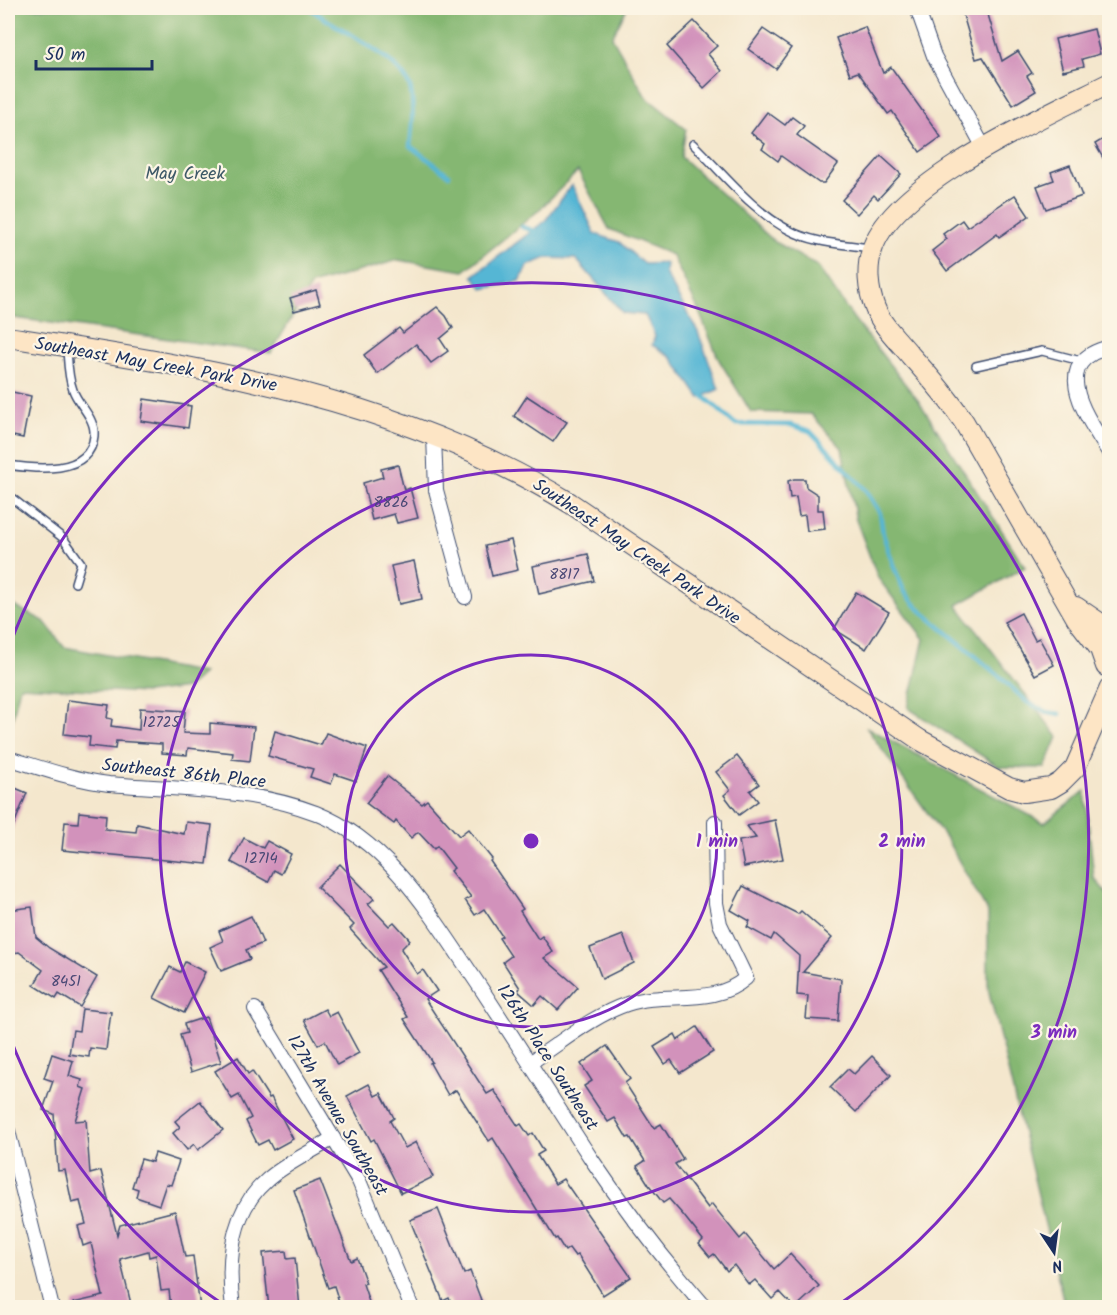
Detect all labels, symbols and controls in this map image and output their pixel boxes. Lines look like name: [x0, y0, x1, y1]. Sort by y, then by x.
scale bar: [36, 33, 152, 71]
text: 50 m: [45, 41, 85, 70]
park label: May Creek: [145, 160, 225, 189]
street label: Southeast May Creek Park Drive: [32, 330, 279, 401]
street label: Southeast May Creek Park Drive: [526, 472, 746, 633]
house number: 8826: [373, 491, 409, 515]
house number: 8817: [549, 563, 580, 587]
house number: 12725: [142, 711, 180, 735]
street label: Southeast 86th Place: [100, 751, 267, 798]
text: 1 min: [696, 828, 738, 857]
text: 2 min: [879, 828, 925, 857]
centre of rings: [521, 831, 541, 851]
house number: 12714: [244, 847, 278, 871]
house number: 8451: [51, 970, 81, 994]
street label: 126th Place Southeast: [488, 979, 606, 1138]
text: 3 min: [1030, 1019, 1077, 1048]
street label: 127th Avenue Southeast: [278, 1029, 395, 1203]
north arrow: [1024, 1222, 1084, 1282]
text: N: [1049, 1252, 1065, 1278]

